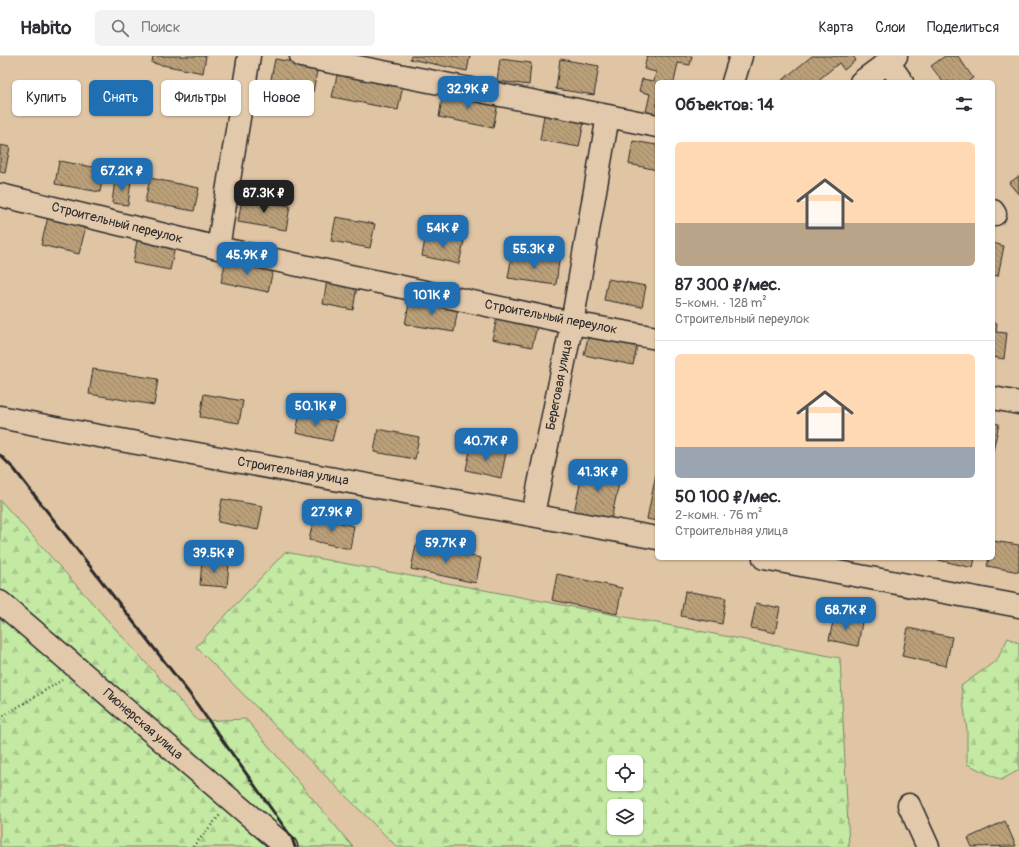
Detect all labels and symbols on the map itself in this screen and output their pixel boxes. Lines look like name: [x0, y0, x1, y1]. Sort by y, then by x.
pin: 32.9K ₽: [431, 76, 505, 110]
pin: 67.2K ₽: [85, 158, 159, 192]
pin: 87.3K ₽: [227, 180, 301, 214]
street label: Строительный переулок: [50, 199, 185, 247]
pin: 54K ₽: [415, 215, 471, 249]
pin: 55.3K ₽: [497, 236, 571, 270]
pin: 45.9K ₽: [210, 242, 284, 276]
pin: 101K ₽: [399, 282, 465, 316]
street label: Строительный переулок: [483, 296, 619, 338]
street label: Береговая улица: [542, 338, 576, 432]
pin: 50.1K ₽: [279, 393, 353, 427]
pin: 40.7K ₽: [449, 428, 523, 462]
street label: Строительная улица: [236, 453, 350, 489]
pin: 41.3K ₽: [561, 459, 635, 493]
pin: 27.9K ₽: [295, 499, 369, 533]
pin: 59.7K ₽: [409, 530, 483, 564]
pin: 39.5K ₽: [177, 540, 251, 574]
pin: 68.7K ₽: [809, 597, 883, 631]
street label: Пионерская улица: [100, 685, 186, 763]

